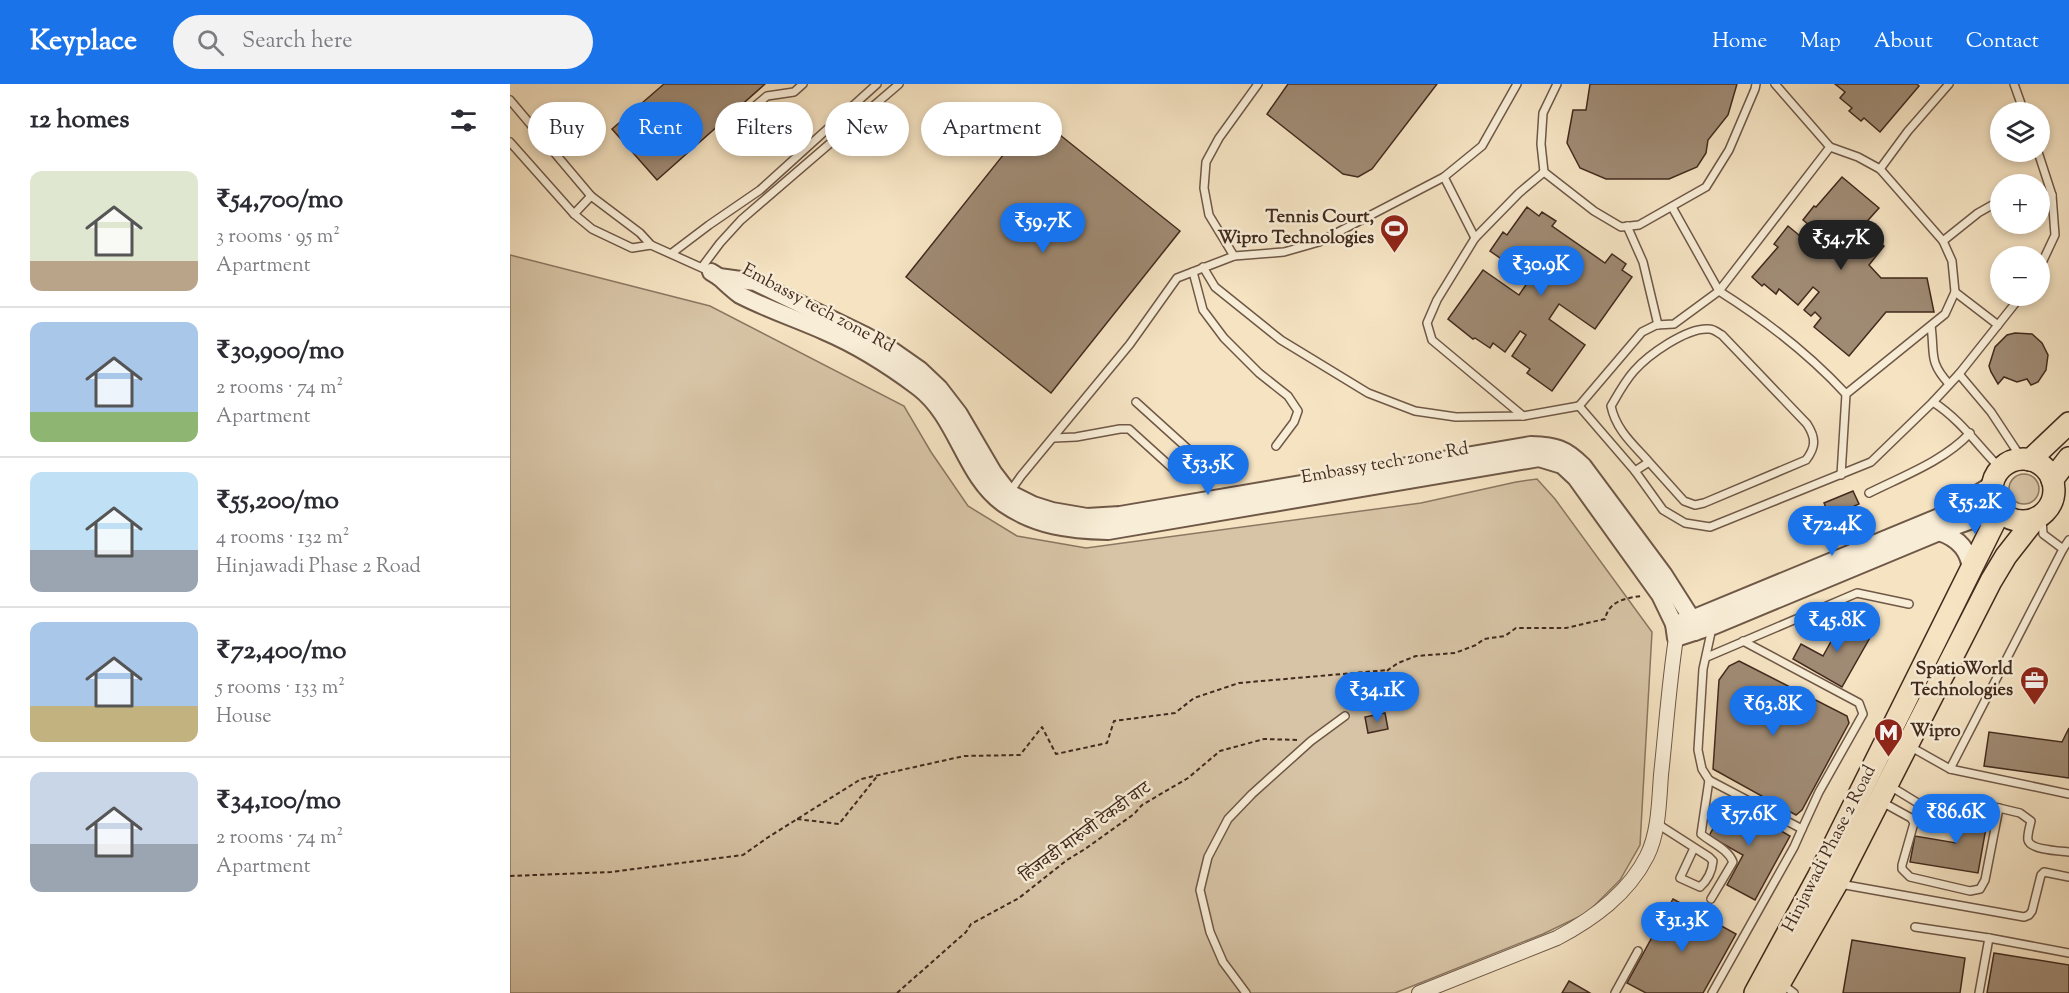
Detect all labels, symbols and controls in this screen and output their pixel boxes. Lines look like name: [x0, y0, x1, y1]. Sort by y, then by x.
search box: [173, 15, 593, 69]
text: Keyplace: [30, 22, 137, 62]
icon: search: [194, 26, 227, 59]
text: Search here: [242, 26, 352, 58]
text: Home: [1712, 27, 1767, 57]
text: Map: [1800, 27, 1841, 57]
text: About: [1874, 27, 1933, 57]
text: Contact: [1966, 27, 2039, 57]
text: 12 homes: [30, 102, 129, 139]
chip: Buy: [528, 102, 606, 156]
chip: Rent: [618, 102, 703, 156]
chip: Filters: [715, 102, 813, 156]
chip: New: [825, 102, 909, 156]
chip: Apartment: [921, 102, 1062, 156]
map controls: [1990, 102, 2050, 306]
button: layers: [1990, 102, 2050, 162]
icon: filters: [447, 104, 480, 137]
button: +: [1990, 174, 2050, 234]
text: ₹54,700/mo: [216, 182, 343, 219]
icon: home: [78, 195, 150, 267]
pin: ₹59.7K: [994, 203, 1092, 254]
place label: Tennis Court, Wipro Technologies: [1217, 205, 1374, 252]
text: ₹59.7K: [1014, 208, 1072, 237]
sports icon: Tennis Court, Wipro Technologies: [1379, 212, 1411, 254]
pin: ₹54.7K: [1792, 220, 1890, 271]
text: 3 rooms · 95 m²: [216, 223, 340, 252]
text: ₹54.7K: [1812, 225, 1870, 254]
pin: ₹30.9K: [1492, 246, 1590, 297]
button: −: [1990, 246, 2050, 306]
text: ₹30.9K: [1512, 251, 1570, 280]
text: Apartment: [216, 252, 311, 281]
street label: Embassy tech zone Rd: [737, 258, 899, 360]
text: ₹30,900/mo: [216, 333, 344, 370]
icon: home: [78, 346, 150, 418]
text: 2 rooms · 74 m²: [216, 374, 343, 403]
text: Apartment: [216, 403, 311, 432]
street label: Embassy tech zone Rd: [1299, 436, 1471, 492]
pin: ₹53.5K: [1159, 445, 1257, 496]
text: ₹53.5K: [1182, 450, 1234, 479]
text: ₹55,200/mo: [216, 483, 339, 520]
pin: ₹55.2K: [1926, 484, 2024, 535]
text: ₹55.2K: [1948, 489, 2002, 518]
icon: home: [78, 496, 150, 568]
pin: ₹72.4K: [1783, 506, 1881, 557]
text: ₹72.4K: [1802, 511, 1862, 540]
text: 4 rooms · 132 m²: [216, 524, 349, 553]
text: Hinjawadi Phase 2 Road: [216, 553, 421, 582]
pin: ₹45.8K: [1788, 602, 1886, 653]
text: ₹45.8K: [1808, 607, 1866, 636]
text: ₹72,400/mo: [216, 633, 346, 670]
icon: home: [78, 646, 150, 718]
place label: SpatioWorld Technologies: [1911, 657, 2014, 704]
office icon: SpatioWorld Technologies: [2018, 664, 2050, 706]
pin: ₹34.1K: [1328, 672, 1426, 723]
text: 5 rooms · 133 m²: [216, 674, 345, 703]
text: ₹34.1K: [1349, 677, 1405, 706]
pin: ₹63.8K: [1724, 686, 1822, 737]
text: ₹63.8K: [1744, 691, 1802, 720]
text: House: [216, 703, 271, 732]
metro station icon: Wipro: [1873, 716, 1905, 758]
place label: Wipro: [1910, 719, 1961, 745]
street label: Hinjawadi Phase 2 Road: [1777, 761, 1883, 937]
street label: हिंजवडी मारुंजी टेकडी वाट: [1014, 775, 1158, 890]
text: ₹34,100/mo: [216, 783, 341, 820]
pin: ₹86.6K: [1907, 794, 2005, 845]
icon: home: [78, 796, 150, 868]
pin: ₹57.6K: [1700, 796, 1798, 847]
text: ₹86.6K: [1926, 799, 1986, 828]
text: ₹57.6K: [1721, 801, 1777, 830]
text: 2 rooms · 74 m²: [216, 824, 343, 853]
text: Apartment: [216, 853, 311, 882]
pin: ₹31.3K: [1633, 902, 1731, 953]
text: ₹31.3K: [1655, 907, 1709, 936]

